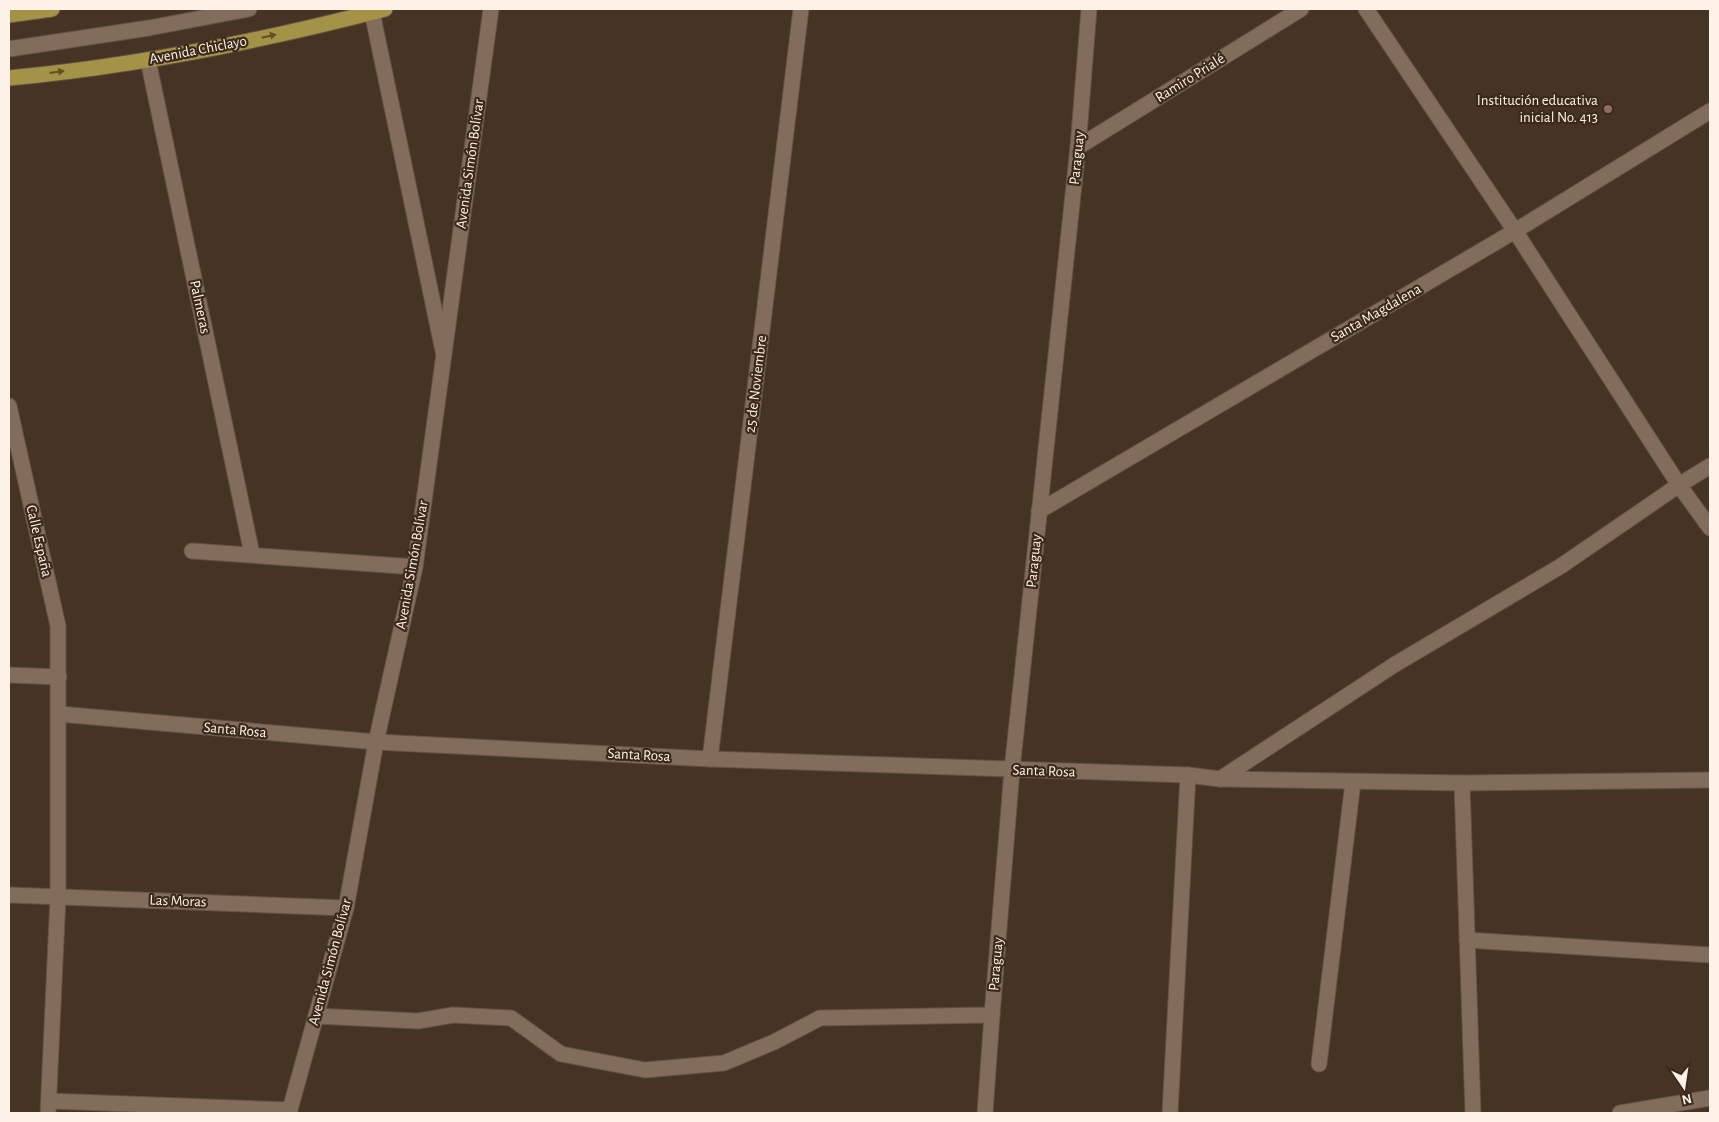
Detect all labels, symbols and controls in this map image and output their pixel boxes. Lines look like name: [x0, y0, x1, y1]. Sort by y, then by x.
one-way arrow: [261, 32, 276, 40]
street label: Avenida Chiclayo: [148, 33, 248, 67]
street label: Ramiro Prialé: [1153, 51, 1227, 105]
one-way arrow: [50, 68, 66, 76]
place label: Institución educativa inicial No. 413: [1477, 93, 1598, 125]
street label: Avenida Simón Bolívar: [453, 98, 487, 230]
marker: Institución educativa inicial No. 413: [1602, 103, 1614, 115]
street label: Paraguay: [1067, 130, 1087, 186]
street label: Palmeras: [187, 279, 213, 335]
street label: Santa Magdalena: [1328, 281, 1424, 345]
street label: 25 de Noviembre: [743, 334, 769, 434]
street label: Avenida Simón Bolívar: [393, 499, 431, 631]
street label: Calle España: [23, 504, 55, 579]
street label: Paraguay: [1024, 533, 1044, 589]
street label: Santa Rosa: [203, 720, 267, 740]
street label: Santa Rosa: [607, 746, 671, 764]
street label: Santa Rosa: [1012, 762, 1076, 780]
street label: Las Moras: [149, 893, 207, 909]
street label: Avenida Simón Bolívar: [306, 897, 354, 1027]
street label: Paraguay: [986, 936, 1006, 992]
north arrow: [1659, 1062, 1709, 1112]
text: N: [1680, 1091, 1693, 1107]

